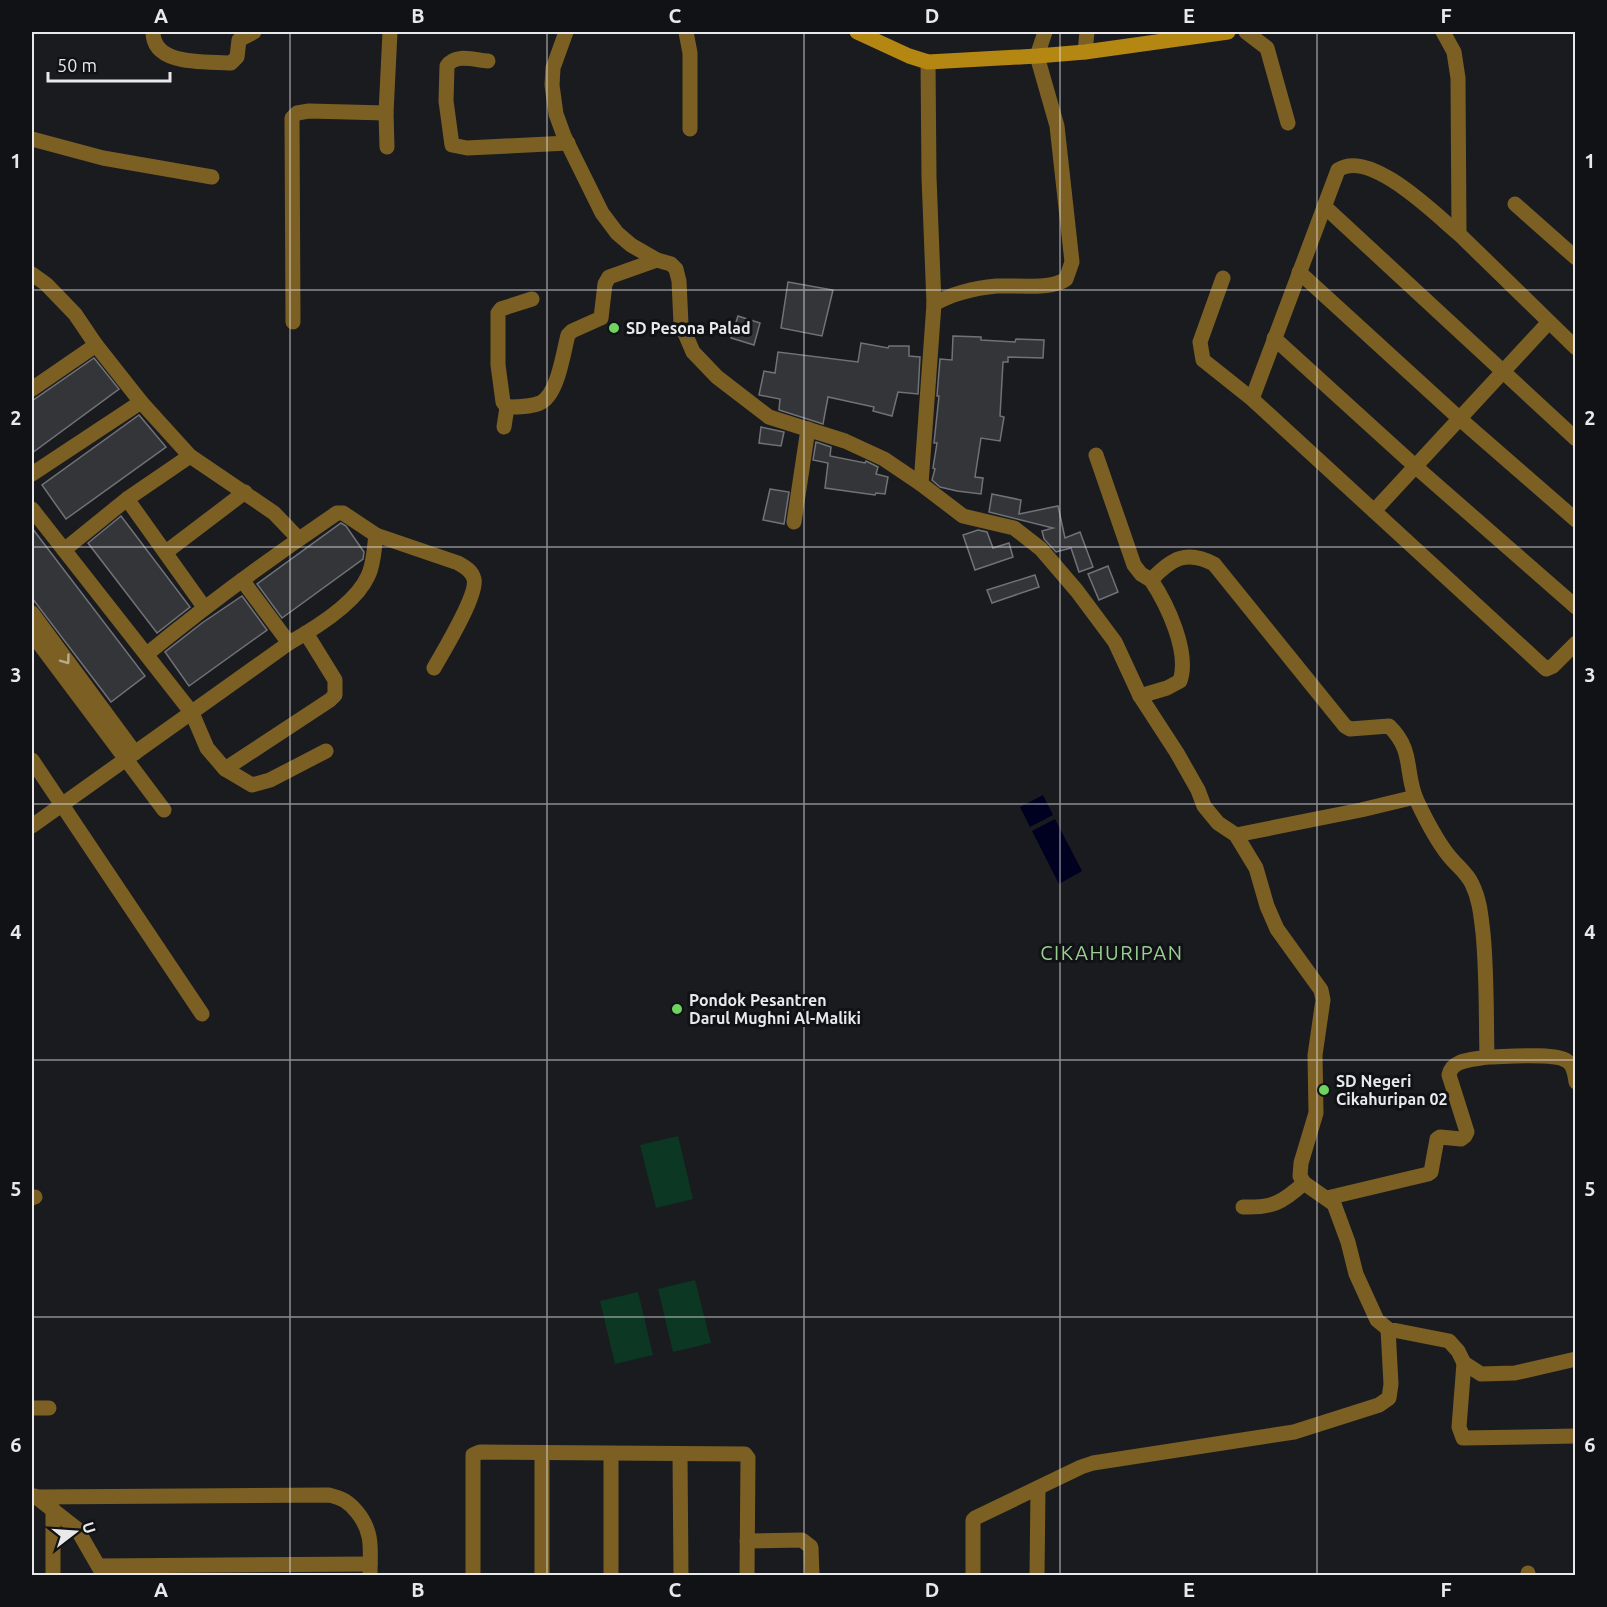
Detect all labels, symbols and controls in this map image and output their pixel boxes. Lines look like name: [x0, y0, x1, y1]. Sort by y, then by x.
text: A: [154, 4, 168, 27]
text: B: [411, 4, 425, 27]
text: C: [669, 4, 682, 27]
text: D: [925, 4, 939, 27]
text: E: [1183, 4, 1195, 27]
text: F: [1440, 4, 1452, 27]
scale bar: [48, 45, 170, 83]
text: 50 m: [57, 55, 97, 75]
text: 1: [10, 149, 22, 172]
text: 1: [1584, 149, 1596, 172]
place label: SD Pesona Palad: [626, 319, 751, 337]
marker: SD Pesona Palad: [607, 321, 621, 335]
text: 2: [10, 406, 22, 429]
text: 2: [1584, 406, 1596, 429]
one-way arrow: [59, 653, 70, 664]
text: 3: [10, 663, 22, 686]
text: 3: [1584, 663, 1596, 686]
text: 4: [10, 920, 22, 943]
text: 4: [1584, 920, 1596, 943]
district label: CIKAHURIPAN: [1040, 941, 1184, 964]
place label: Pondok Pesantren Darul Mughni Al-Maliki: [689, 991, 861, 1027]
marker: Pondok Pesantren Darul Mughni Al-Maliki: [670, 1002, 684, 1016]
place label: SD Negeri Cikahuripan 02: [1336, 1072, 1447, 1108]
marker: SD Negeri Cikahuripan 02: [1317, 1083, 1331, 1097]
text: 5: [10, 1177, 22, 1200]
text: 5: [1584, 1177, 1596, 1200]
text: 6: [10, 1433, 22, 1456]
text: 6: [1584, 1433, 1596, 1456]
north arrow: [45, 1502, 105, 1562]
text: U: [79, 1520, 100, 1536]
text: A: [154, 1578, 168, 1601]
text: B: [411, 1578, 425, 1601]
text: C: [669, 1578, 682, 1601]
text: D: [925, 1578, 939, 1601]
text: E: [1183, 1578, 1195, 1601]
text: F: [1440, 1578, 1452, 1601]

